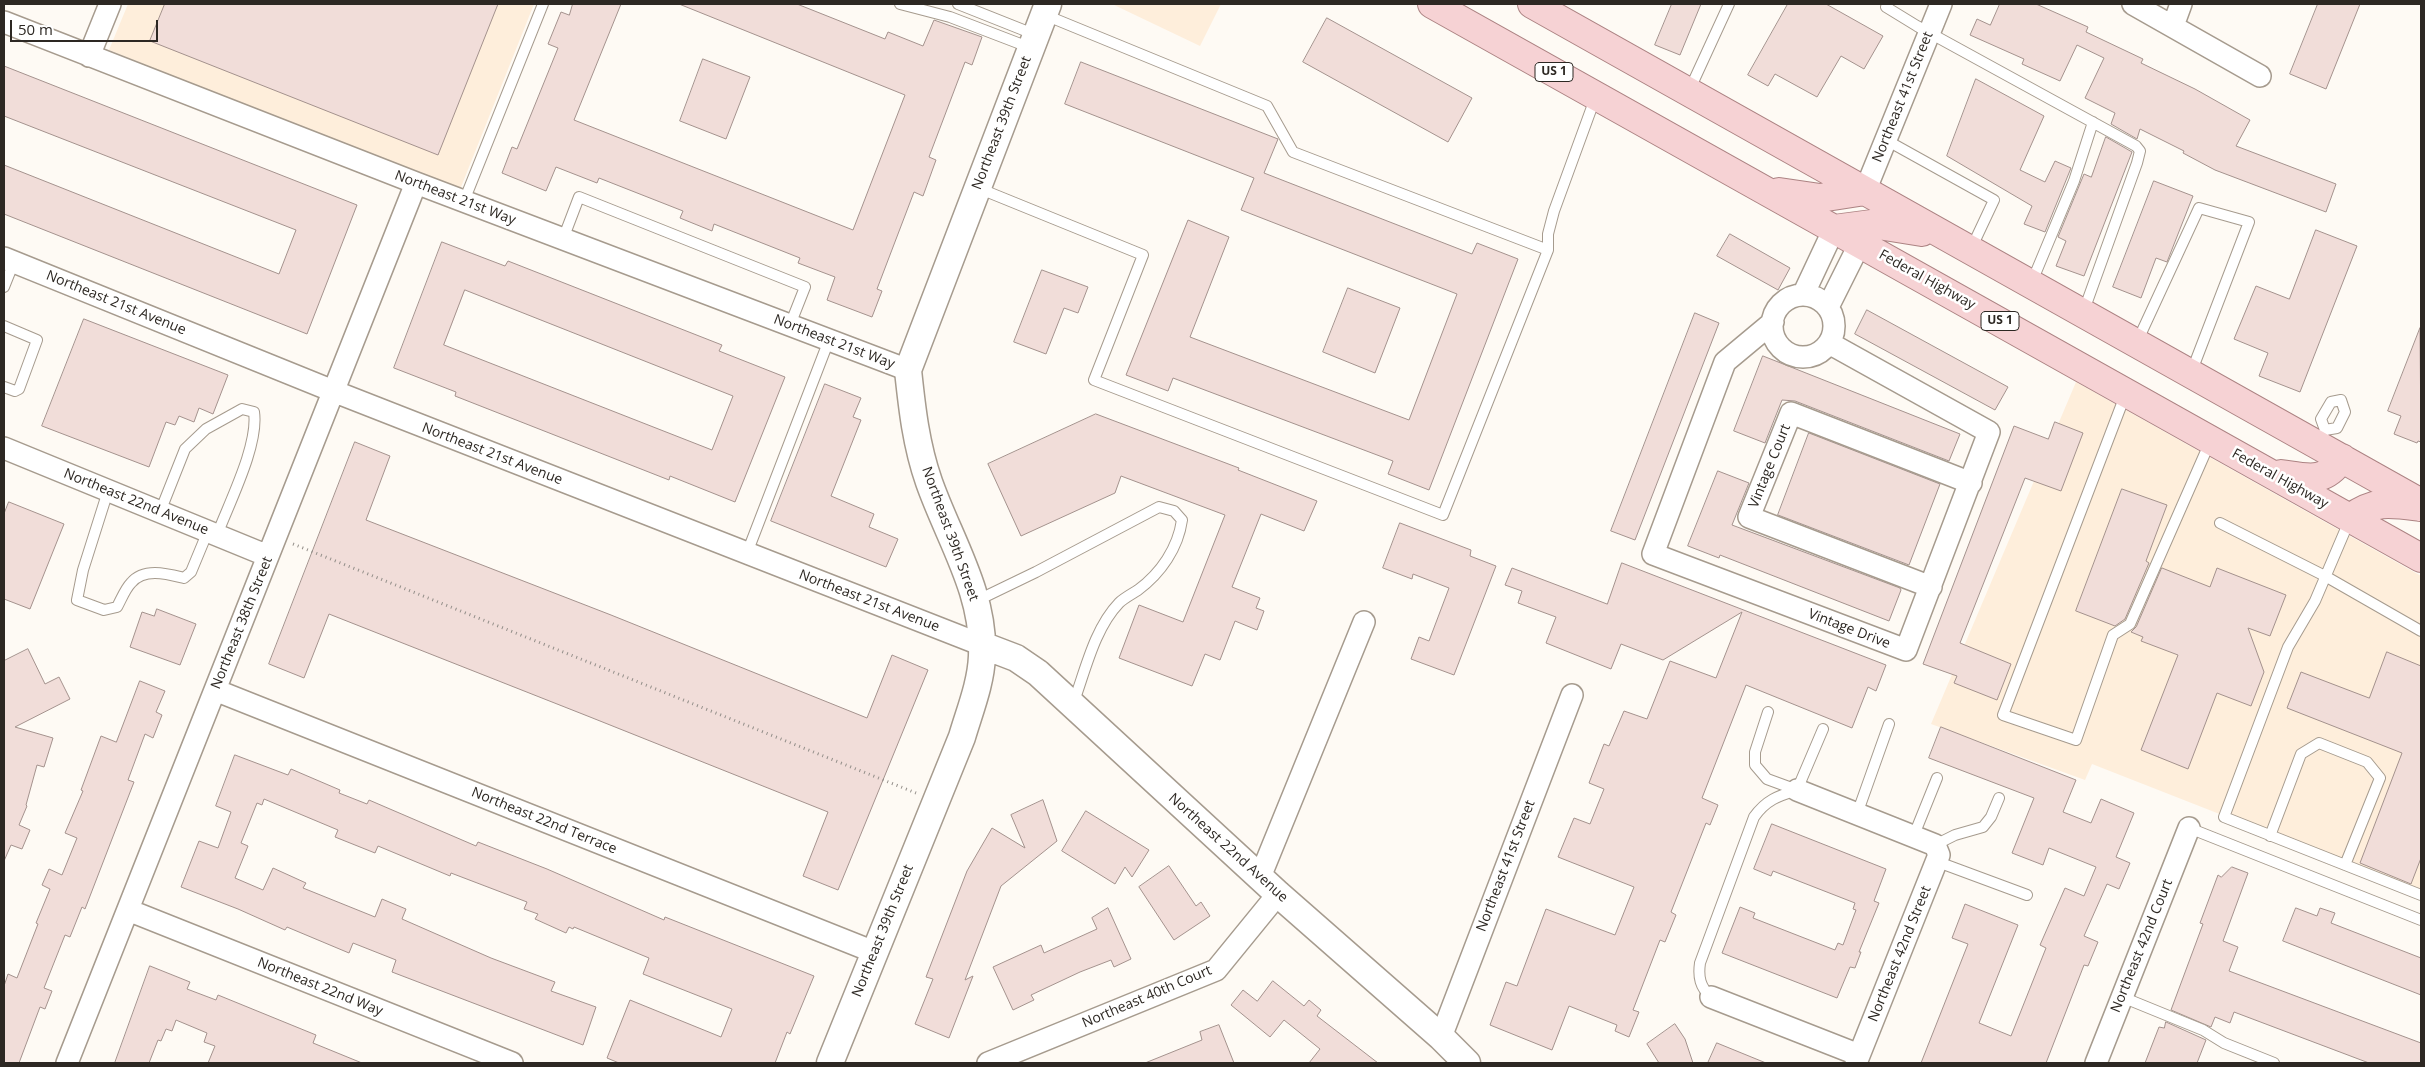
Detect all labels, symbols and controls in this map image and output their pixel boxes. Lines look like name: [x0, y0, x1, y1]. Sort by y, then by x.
scale bar: [12, 10, 160, 42]
text: 50 m: [18, 19, 53, 39]
street label: Northeast 41st Street: [1869, 29, 1937, 165]
street label: Northeast 39th Street: [969, 54, 1035, 192]
road number: US 1: [1535, 62, 1573, 82]
street label: Northeast 21st Way: [392, 167, 518, 229]
street label: Federal Highway: [1876, 247, 1978, 313]
street label: Northeast 21st Avenue: [44, 267, 188, 339]
street label: Northeast 21st Way: [771, 311, 897, 373]
road number: US 1: [1981, 312, 2019, 331]
street label: Northeast 21st Avenue: [419, 419, 565, 489]
street label: Vintage Court: [1746, 422, 1794, 510]
street label: Federal Highway: [2229, 446, 2331, 512]
street label: Northeast 22nd Avenue: [61, 465, 211, 539]
street label: Northeast 39th Street: [918, 465, 982, 603]
street label: Northeast 38th Street: [208, 554, 276, 692]
street label: Northeast 21st Avenue: [796, 566, 942, 636]
street label: Vintage Drive: [1806, 606, 1892, 652]
street label: Northeast 22nd Terrace: [469, 784, 619, 858]
street label: Northeast 22nd Avenue: [1165, 790, 1291, 906]
street label: Northeast 41st Street: [1473, 798, 1539, 934]
street label: Northeast 39th Street: [849, 862, 917, 1000]
street label: Northeast 42nd Court: [2108, 877, 2176, 1015]
street label: Northeast 42nd Street: [1865, 884, 1935, 1024]
street label: Northeast 22nd Way: [255, 954, 385, 1020]
street label: Northeast 40th Court: [1080, 962, 1214, 1032]

